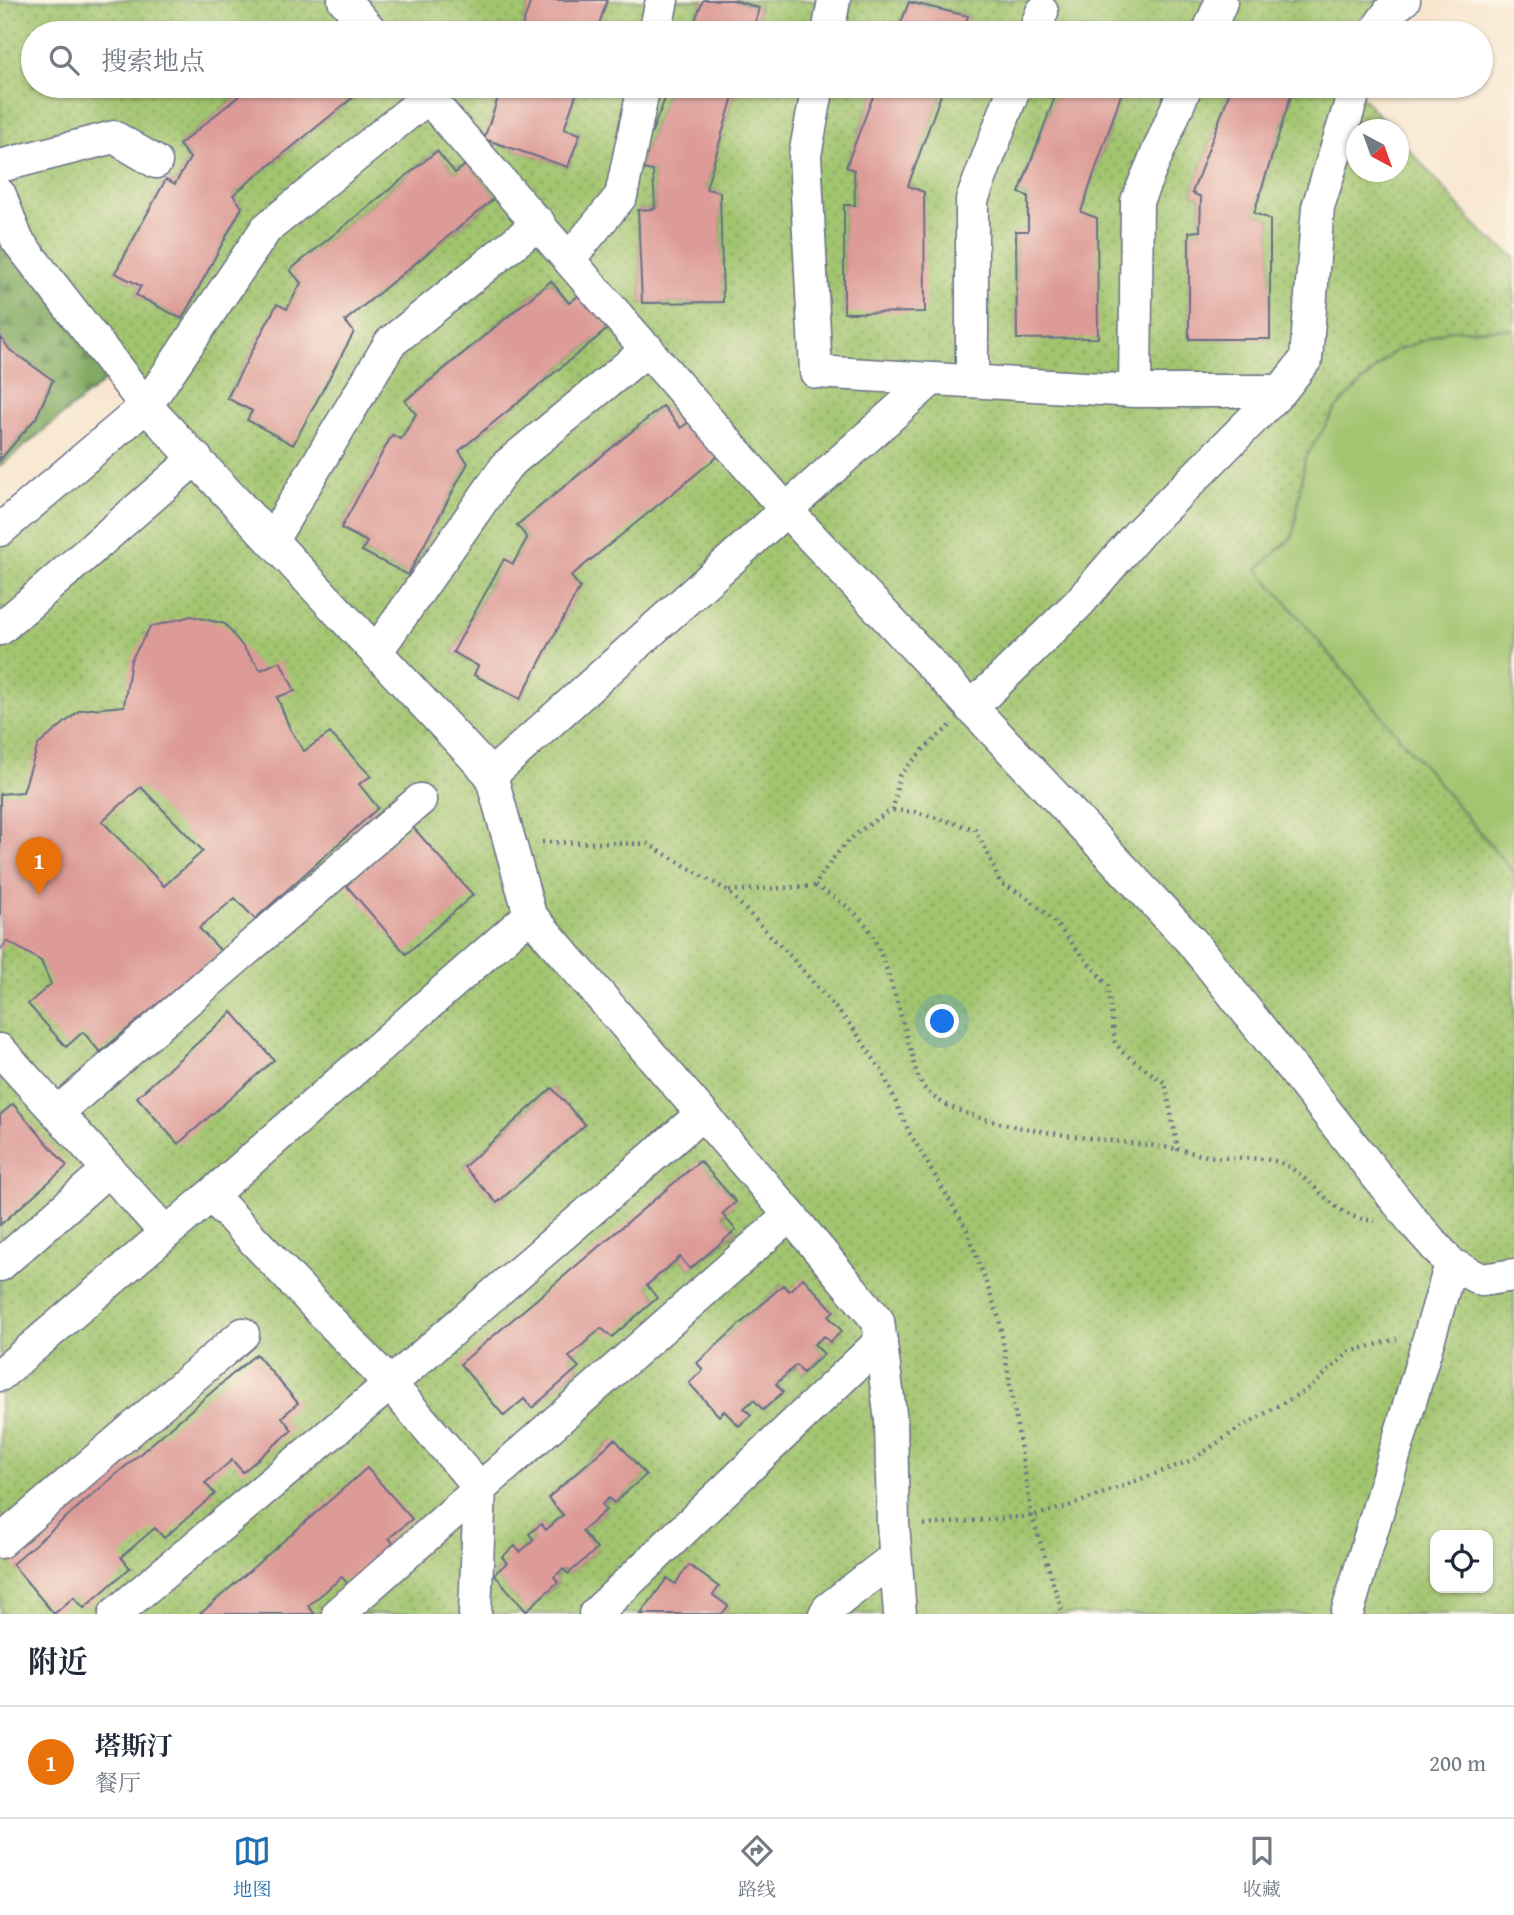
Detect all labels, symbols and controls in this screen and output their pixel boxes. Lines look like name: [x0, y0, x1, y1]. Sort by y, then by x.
search box: [21, 21, 1493, 98]
icon: search: [45, 41, 83, 79]
text: 搜索地点: [101, 41, 205, 80]
north arrow: [1346, 119, 1409, 182]
pin: 1: [16, 837, 62, 895]
your location: [925, 1004, 959, 1038]
map controls: [1430, 1530, 1493, 1593]
button: locate: [1430, 1530, 1493, 1593]
text: 附近: [28, 1639, 88, 1683]
text: 塔斯汀: [95, 1726, 173, 1765]
text: 1: [45, 1746, 57, 1779]
text: 200 m: [1429, 1746, 1486, 1779]
text: 餐厅: [95, 1766, 141, 1799]
tab: 地图: [233, 1832, 271, 1903]
tab: 路线: [738, 1832, 776, 1903]
tab: 收藏: [1243, 1832, 1281, 1903]

